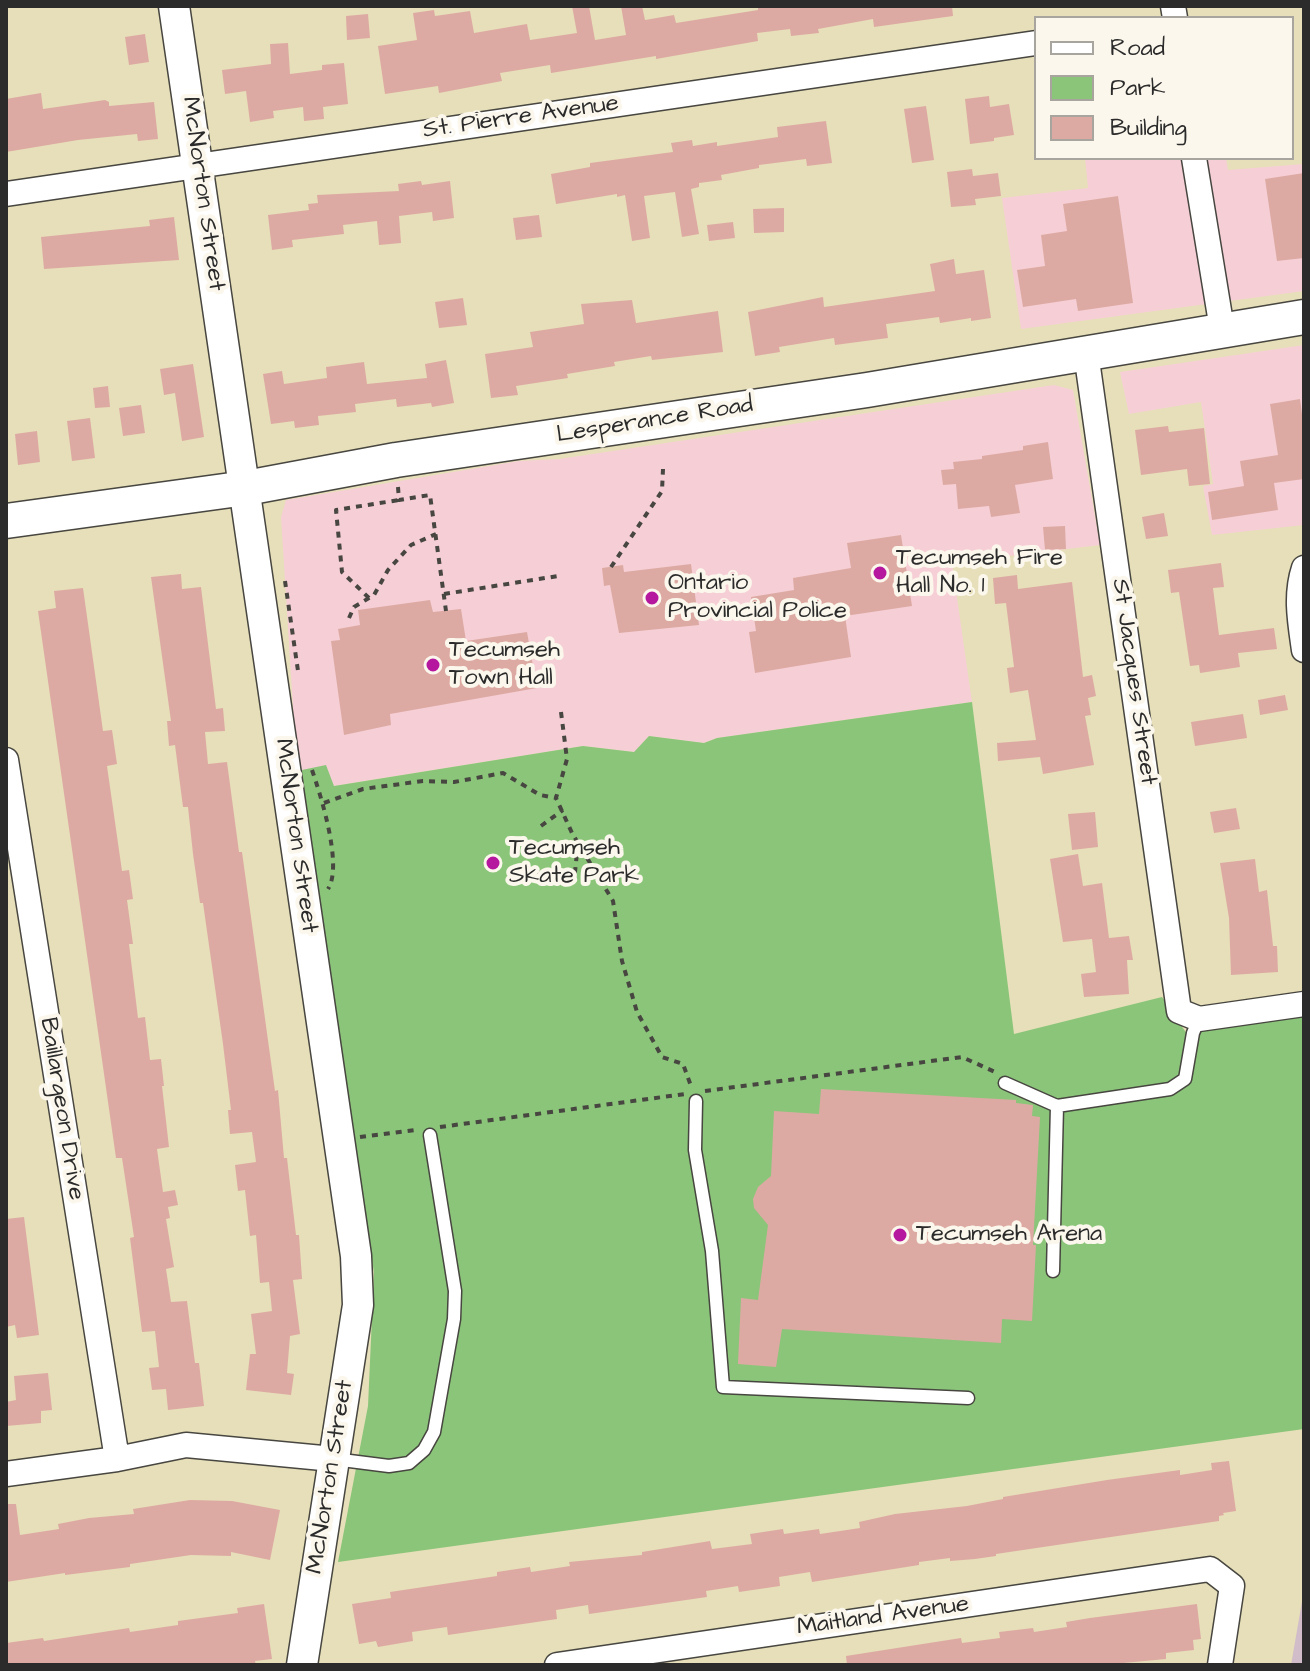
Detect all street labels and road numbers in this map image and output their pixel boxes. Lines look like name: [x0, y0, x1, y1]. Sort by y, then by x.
street label: St. Pierre Avenue: [421, 90, 621, 146]
street label: McNorton Street: [174, 95, 230, 293]
street label: Lesperance Road: [555, 391, 755, 451]
street label: St Jacques Street: [1104, 577, 1162, 787]
street label: McNorton Street: [267, 737, 323, 935]
street label: Baillargeon Drive: [32, 1016, 90, 1202]
street label: McNorton Street: [301, 1378, 361, 1576]
street label: Maitland Avenue: [795, 1591, 971, 1643]

